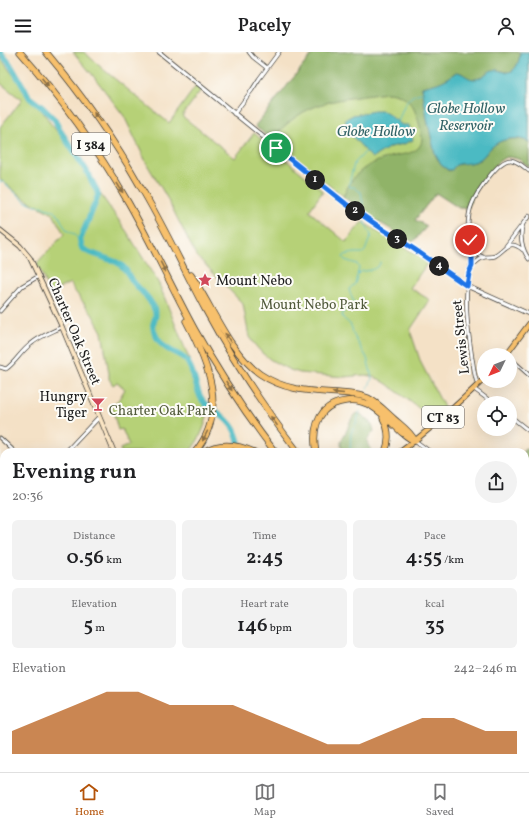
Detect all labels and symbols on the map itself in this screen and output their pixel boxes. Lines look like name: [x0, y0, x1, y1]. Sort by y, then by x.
one-way arrow: [41, 76, 49, 87]
water label: Globe Hollow Reservoir: [427, 99, 505, 137]
one-way arrow: [93, 112, 101, 123]
water label: Globe Hollow: [337, 122, 415, 143]
pin: [259, 131, 293, 165]
road number: I 384: [72, 133, 110, 155]
pin: 1: [305, 170, 325, 190]
one-way arrow: [116, 182, 123, 194]
pin: 2: [345, 201, 365, 221]
pin: [453, 223, 487, 257]
pin: 3: [387, 229, 407, 249]
pin: 4: [429, 256, 449, 276]
one-way arrow: [159, 262, 166, 273]
place icon: Mount Nebo: [197, 272, 213, 288]
place label: Mount Nebo: [216, 272, 292, 291]
street label: Charter Oak Street: [42, 275, 105, 388]
park label: Mount Nebo Park: [260, 296, 368, 315]
street label: Lewis Street: [448, 299, 475, 375]
one-way arrow: [225, 332, 232, 344]
north arrow: [477, 348, 517, 388]
one-way arrow: [225, 380, 232, 392]
place label: Hungry Tiger: [40, 388, 87, 423]
one-way arrow: [332, 390, 344, 397]
bar icon: Hungry Tiger: [90, 396, 106, 412]
park label: Charter Oak Park: [109, 402, 216, 421]
road number: CT 83: [422, 406, 464, 428]
one-way arrow: [270, 416, 278, 426]
one-way arrow: [202, 430, 208, 442]

